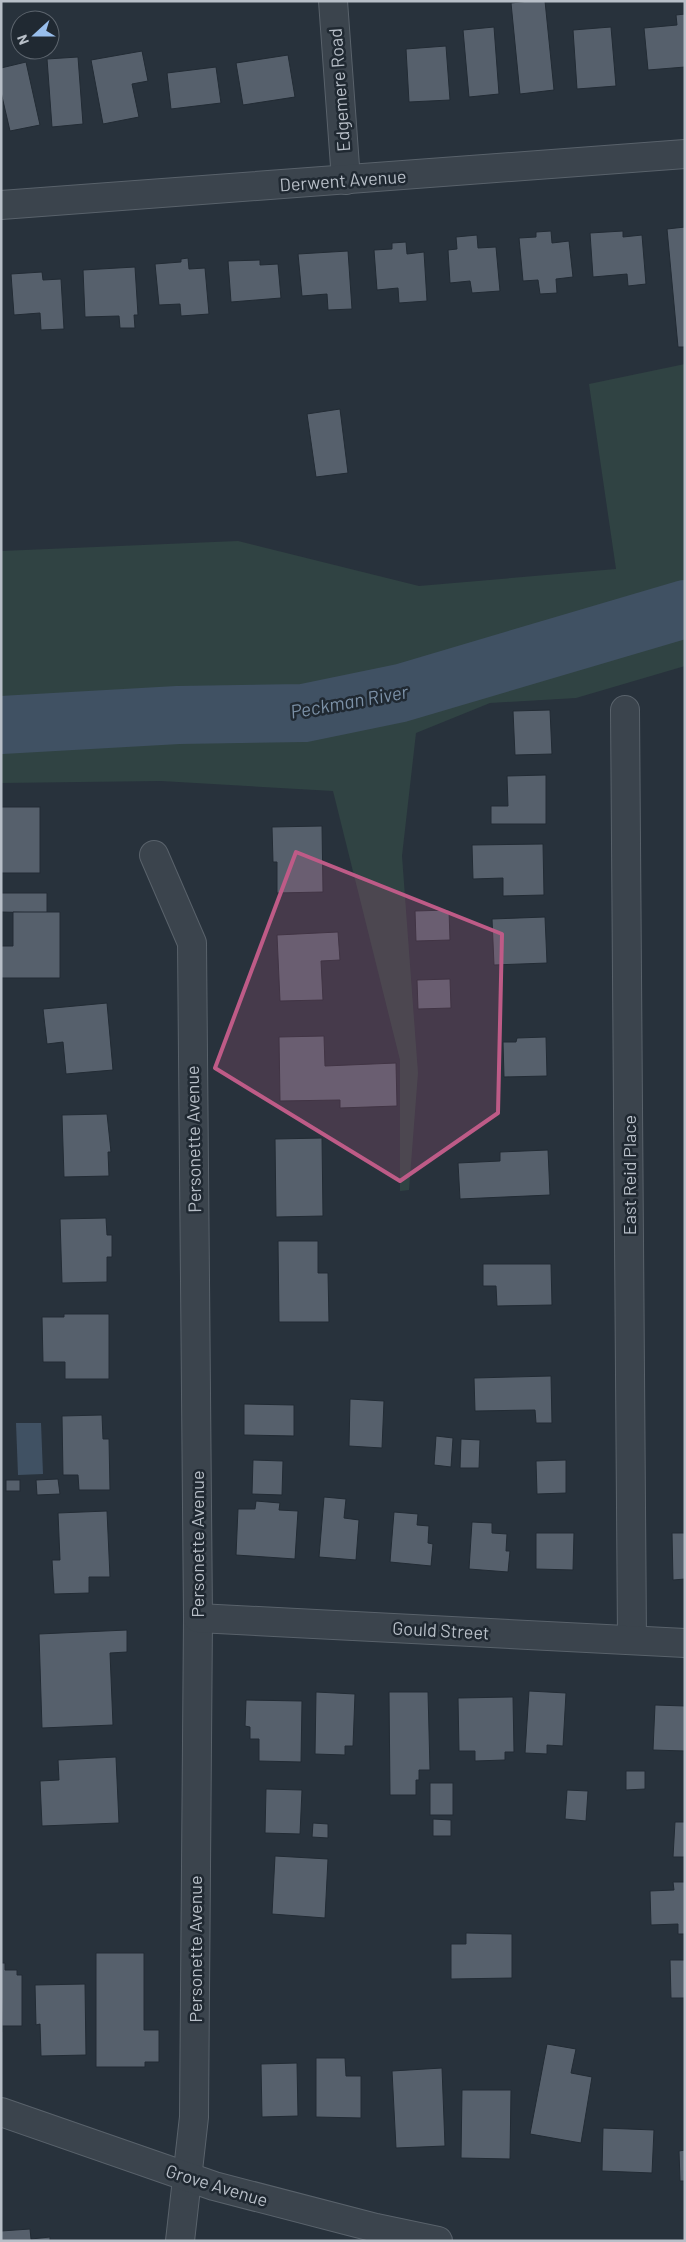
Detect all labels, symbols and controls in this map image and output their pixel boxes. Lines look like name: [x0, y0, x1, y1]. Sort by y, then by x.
north arrow: [10, 10, 60, 60]
street label: Edgemere Road: [324, 28, 354, 152]
text: N: [13, 32, 32, 47]
street label: Derwent Avenue: [279, 165, 407, 195]
water label: Peckman River: [288, 679, 411, 723]
street label: Personette Avenue: [181, 1065, 205, 1213]
street label: East Reid Place: [618, 1115, 640, 1235]
street label: Personette Avenue: [186, 1470, 208, 1618]
street label: Gould Street: [392, 1616, 490, 1644]
street label: Personette Avenue: [184, 1875, 206, 2023]
street label: Grove Avenue: [163, 2159, 271, 2211]

